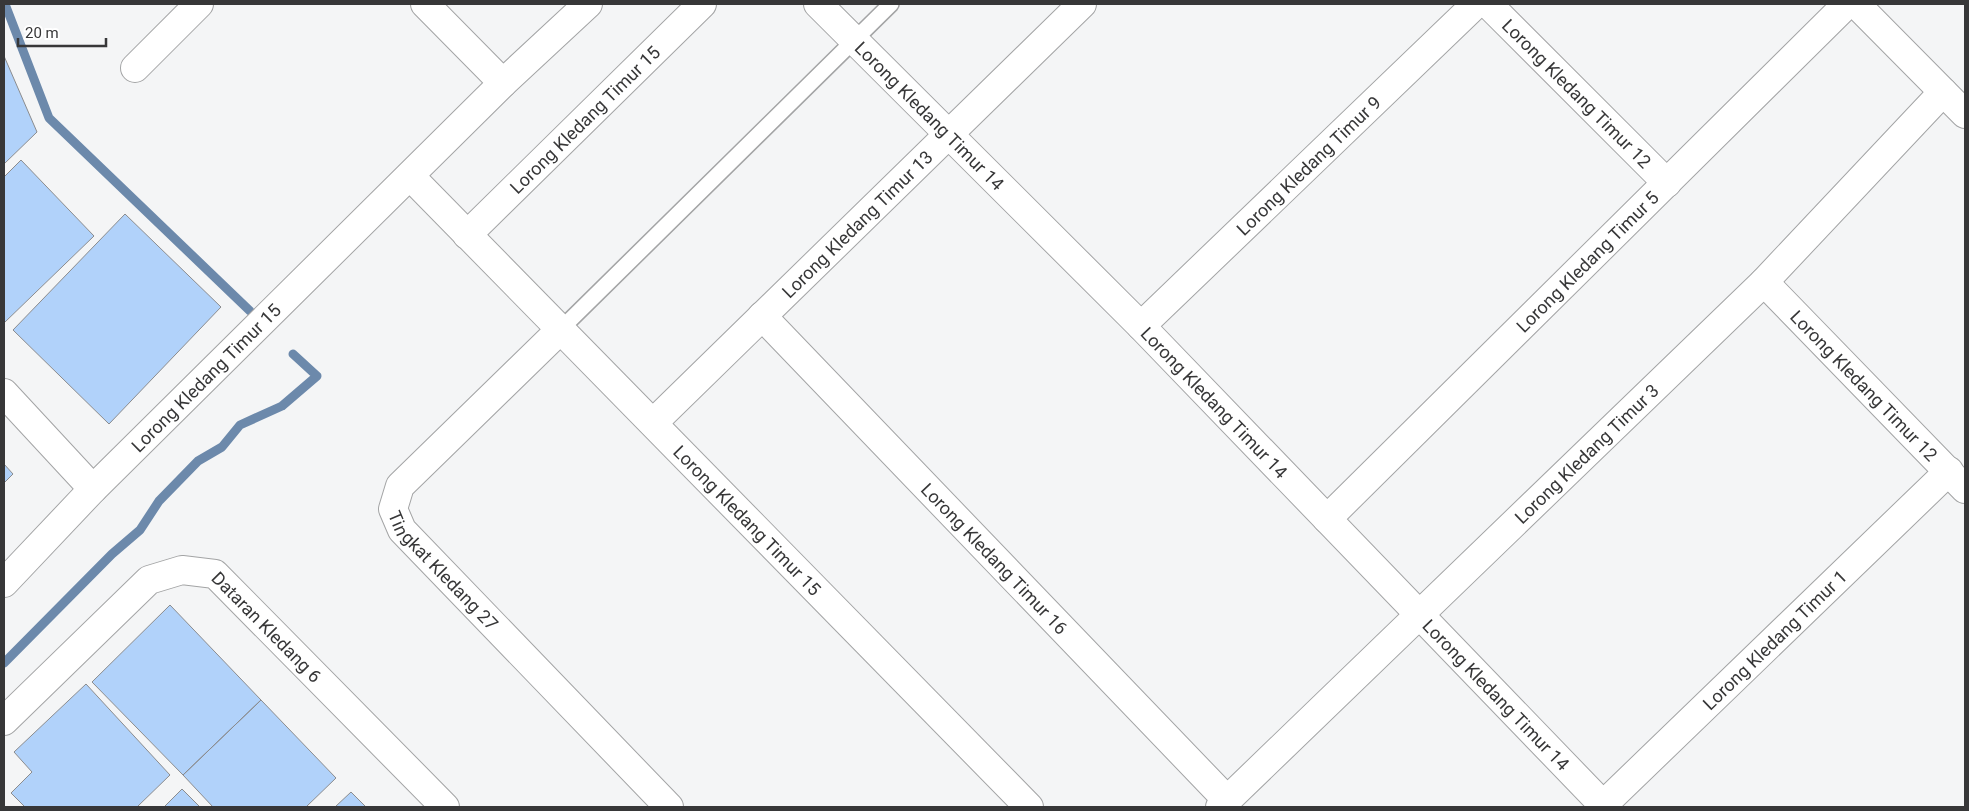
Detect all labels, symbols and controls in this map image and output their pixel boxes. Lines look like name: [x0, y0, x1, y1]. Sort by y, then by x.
street label: Lorong Kledang Timur 12: [1498, 14, 1656, 172]
scale bar: [18, 15, 105, 47]
text: 20 m: [25, 24, 59, 42]
street label: Lorong Kledang Timur 14: [851, 37, 1009, 194]
street label: Lorong Kledang Timur 15: [505, 41, 664, 198]
street label: Lorong Kledang Timur 9: [1232, 91, 1385, 239]
street label: Lorong Kledang Timur 13: [777, 146, 936, 302]
street label: Lorong Kledang Timur 5: [1512, 187, 1663, 336]
street label: Lorong Kledang Timur 15: [127, 299, 285, 456]
street label: Lorong Kledang Timur 12: [1786, 306, 1942, 465]
street label: Lorong Kledang Timur 14: [1137, 322, 1292, 482]
street label: Lorong Kledang Timur 3: [1510, 379, 1663, 528]
street label: Lorong Kledang Timur 15: [669, 441, 826, 599]
street label: Lorong Kledang Timur 16: [917, 478, 1072, 638]
street label: Tingkat Kledang 27: [384, 507, 503, 634]
street label: Lorong Kledang Timur 1: [1698, 565, 1851, 714]
street label: Dataran Kledang 6: [208, 567, 326, 686]
street label: Lorong Kledang Timur 14: [1419, 615, 1574, 774]

